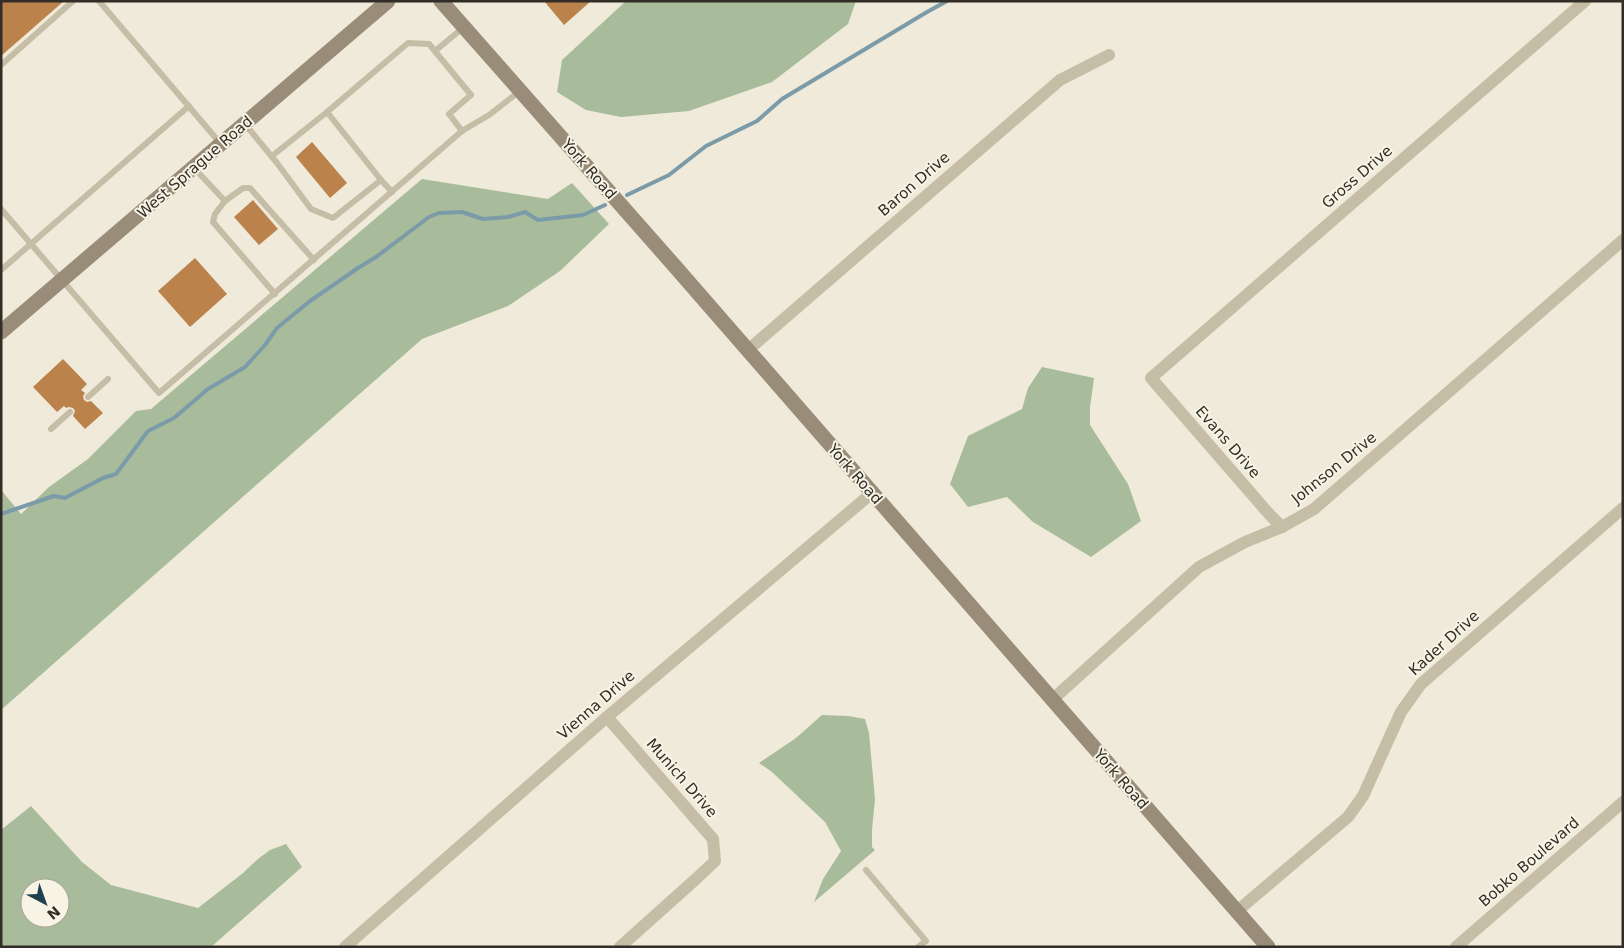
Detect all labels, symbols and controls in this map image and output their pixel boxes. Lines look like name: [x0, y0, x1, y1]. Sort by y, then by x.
street label: West Sprague Road: [134, 112, 256, 222]
street label: York Road: [557, 135, 620, 203]
street label: Gross Drive: [1318, 142, 1396, 212]
street label: Baron Drive: [875, 148, 953, 220]
street label: Evans Drive: [1192, 402, 1264, 482]
street label: Johnson Drive: [1287, 428, 1380, 508]
street label: York Road: [823, 440, 886, 508]
street label: Kader Drive: [1405, 607, 1483, 679]
street label: Vienna Drive: [554, 667, 638, 743]
street label: Munich Drive: [643, 735, 721, 821]
street label: York Road: [1089, 745, 1152, 813]
street label: Bobko Boulevard: [1475, 814, 1583, 910]
north arrow: [20, 878, 70, 928]
text: N: [44, 903, 63, 923]

